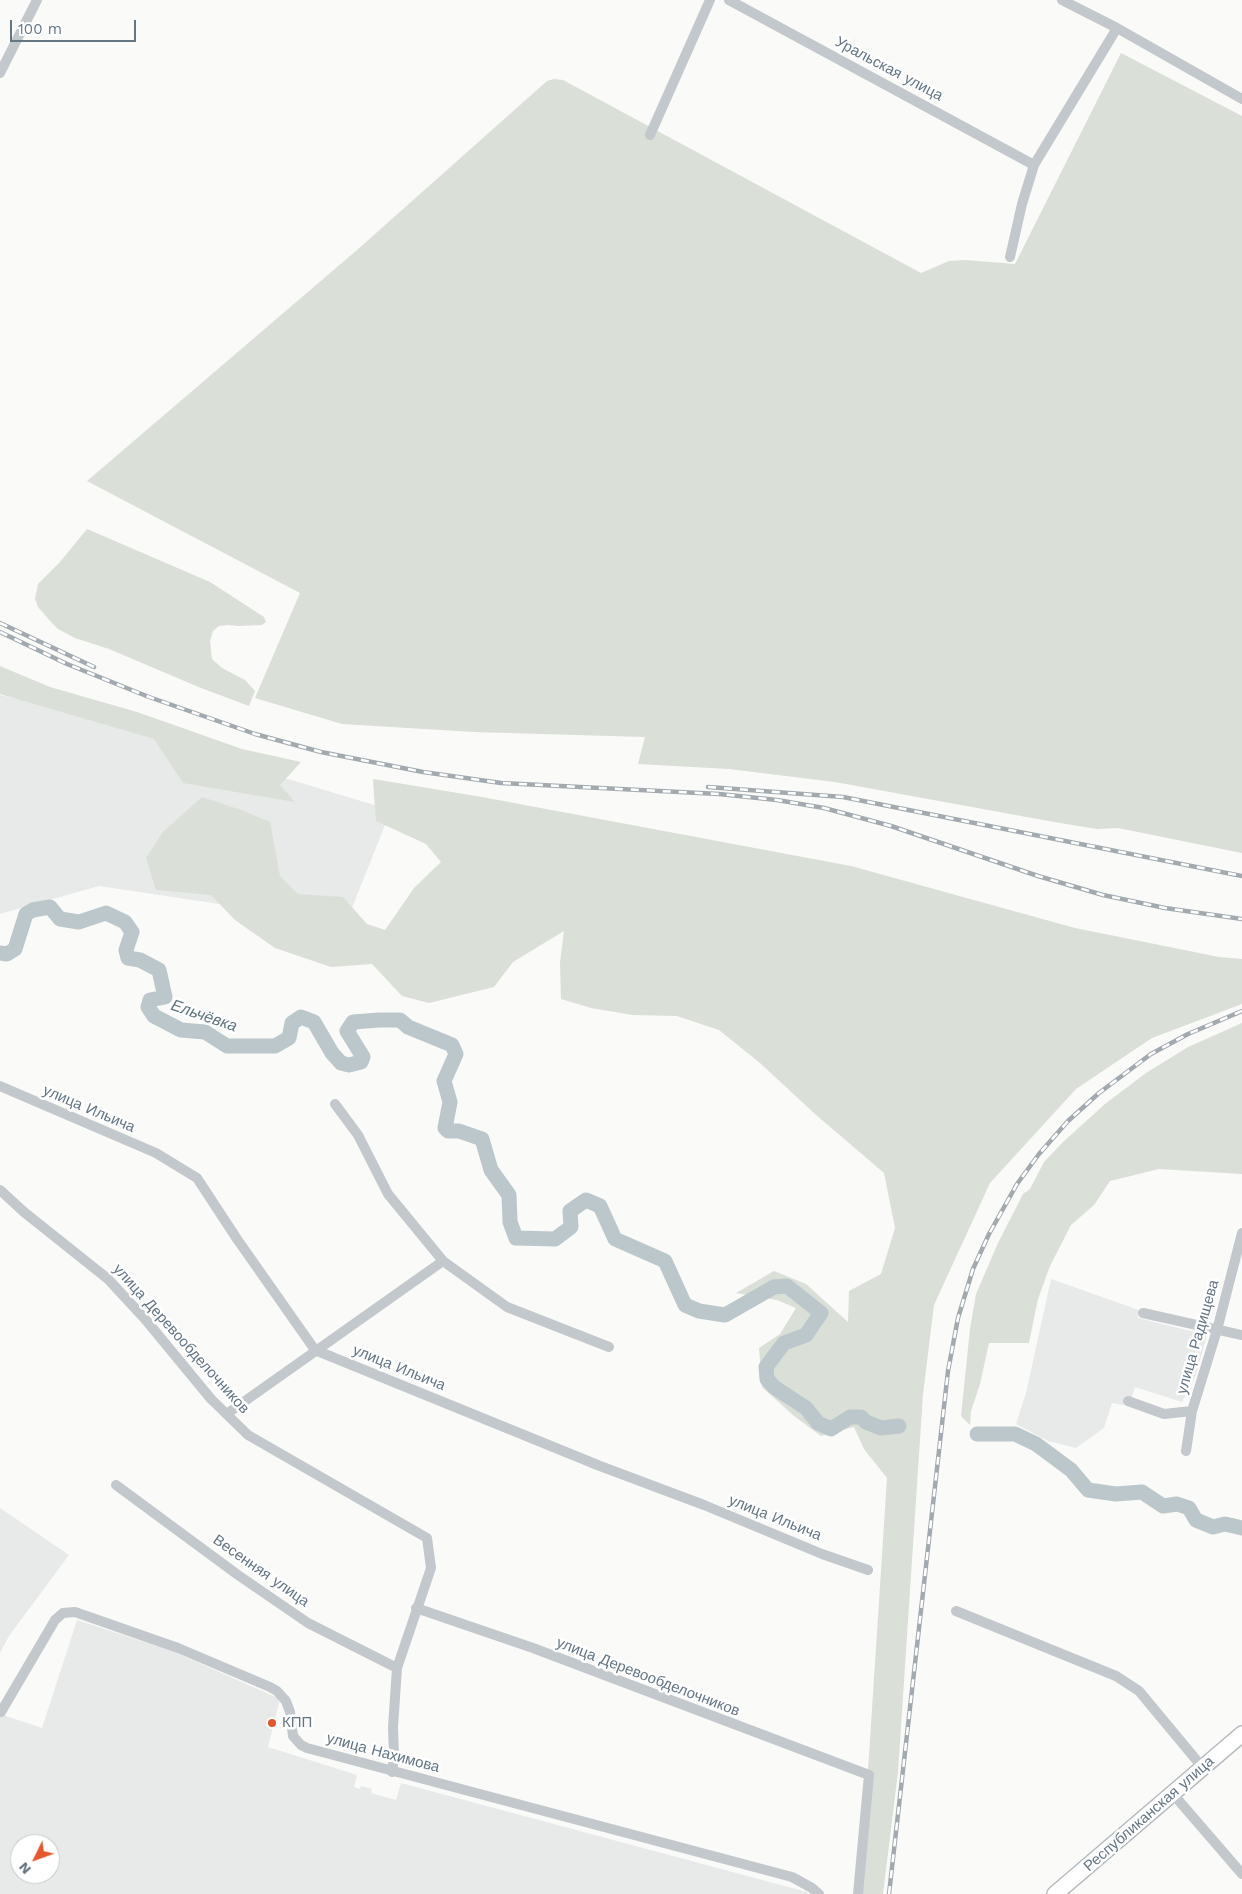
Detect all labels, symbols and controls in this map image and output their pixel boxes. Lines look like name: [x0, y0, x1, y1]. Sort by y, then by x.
scale bar: [12, 10, 139, 42]
text: 100 m: [18, 20, 62, 38]
street label: Уральская улица: [832, 33, 946, 105]
water label: Ельчёвка: [168, 996, 240, 1036]
street label: улица Ильича: [40, 1082, 138, 1136]
street label: улица Деревообделочников: [109, 1261, 253, 1417]
street label: улица Радищева: [1173, 1278, 1223, 1396]
street label: улица Ильича: [350, 1341, 448, 1395]
street label: улица Ильича: [726, 1491, 824, 1545]
street label: Весенняя улица: [209, 1531, 313, 1611]
street label: улица Деревообделочников: [554, 1634, 742, 1720]
place label: КПП: [282, 1714, 312, 1732]
marker: КПП: [266, 1717, 278, 1729]
street label: улица Нахимова: [325, 1729, 441, 1777]
street label: Республиканская улица: [1080, 1753, 1218, 1875]
north arrow: [10, 1834, 60, 1884]
text: N: [15, 1859, 34, 1878]

